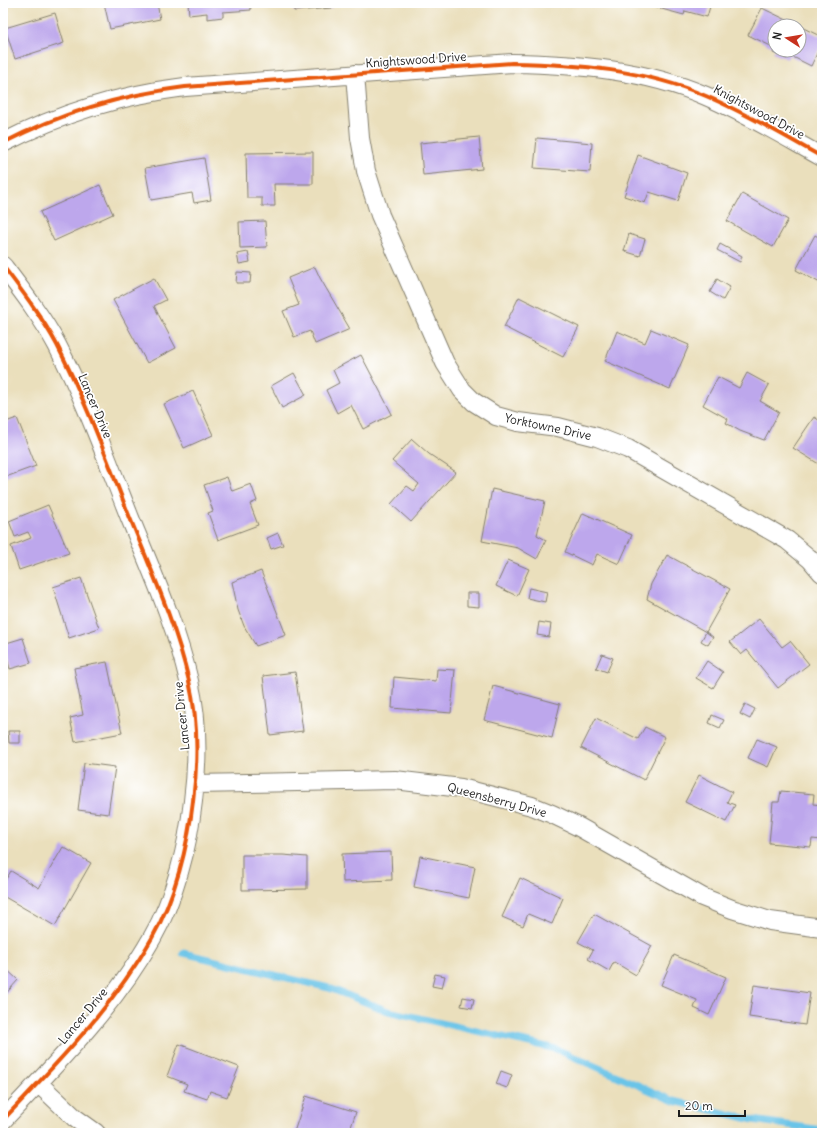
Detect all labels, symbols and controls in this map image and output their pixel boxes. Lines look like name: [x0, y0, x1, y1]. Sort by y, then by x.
north arrow: [767, 18, 807, 58]
text: N: [770, 31, 785, 41]
street label: Knightswood Drive: [365, 48, 467, 71]
street label: Knightswood Drive: [711, 81, 807, 142]
street label: Lancer Drive: [75, 371, 116, 440]
street label: Yorktowne Drive: [503, 410, 593, 443]
street label: Lancer Drive: [170, 681, 193, 751]
street label: Queensberry Drive: [446, 779, 548, 820]
street label: Lancer Drive: [55, 985, 110, 1047]
scale bar: [679, 1092, 745, 1118]
text: 20 m: [685, 1098, 713, 1113]

